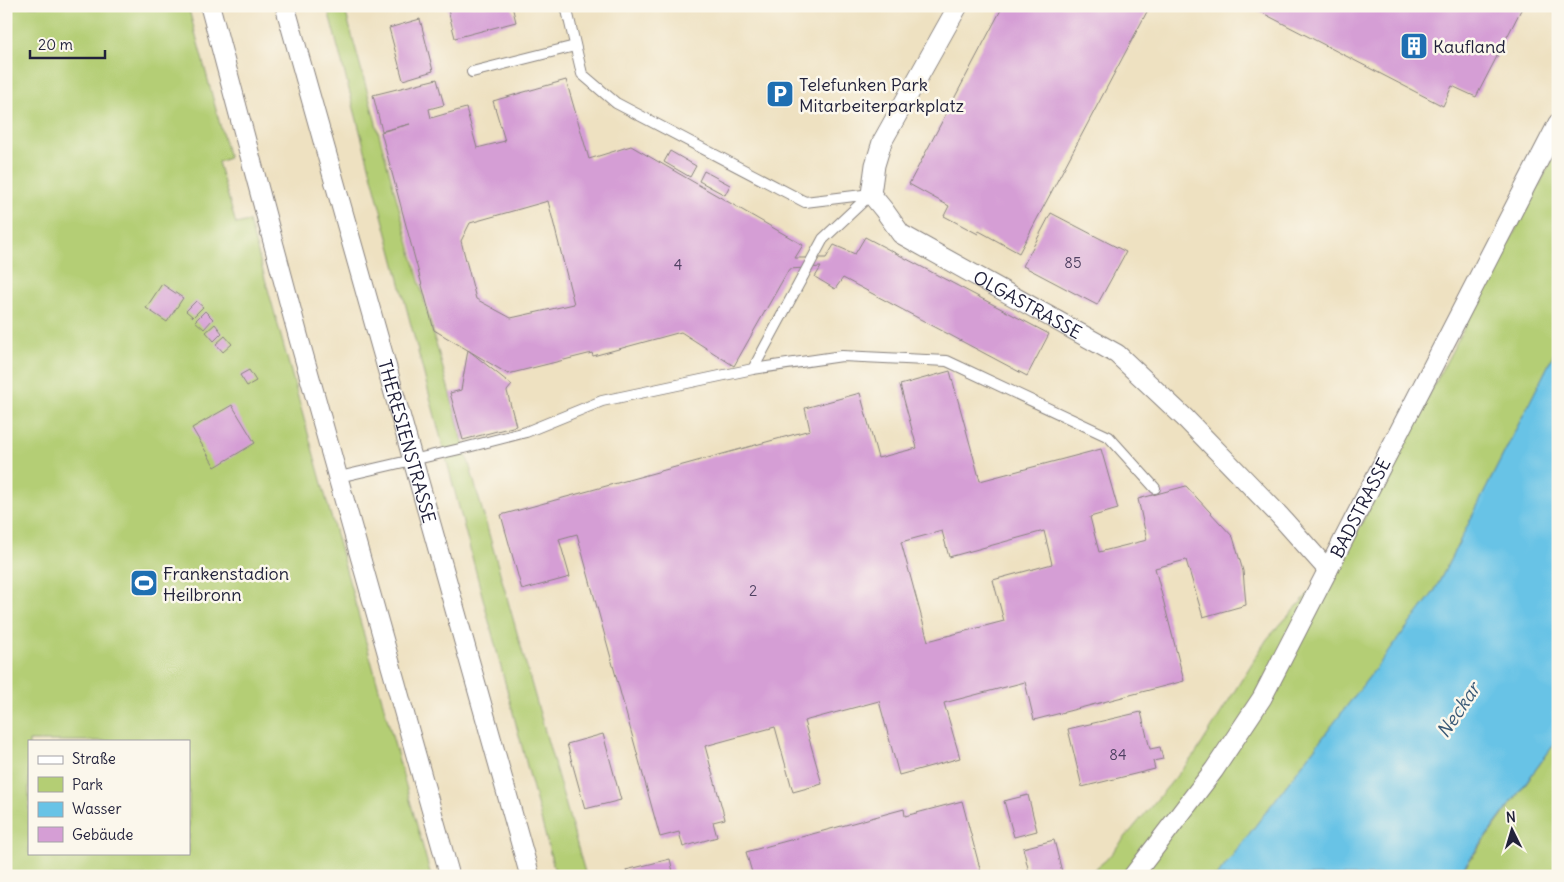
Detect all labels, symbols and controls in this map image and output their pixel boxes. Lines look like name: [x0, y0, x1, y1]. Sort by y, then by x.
scale bar: [30, 28, 105, 60]
building icon: Kaufland: [1399, 31, 1429, 61]
text: 20 m: [38, 35, 73, 54]
place label: Kaufland: [1433, 35, 1506, 58]
place label: Telefunken Park Mitarbeiterparkplatz: [799, 73, 965, 117]
parking icon: Telefunken Park Mitarbeiterparkplatz: [765, 79, 795, 109]
house number: 85: [1064, 253, 1082, 272]
house number: 4: [674, 255, 683, 274]
street label: OLGASTRASSE: [969, 265, 1086, 344]
street label: THERESIENSTRASSE: [374, 357, 441, 525]
street label: BADSTRASSE: [1325, 454, 1395, 561]
place label: Frankenstadion Heilbronn: [163, 562, 289, 606]
sports icon: Frankenstadion Heilbronn: [129, 568, 159, 598]
house number: 2: [749, 581, 757, 600]
water label: Neckar: [1431, 676, 1486, 742]
legend: [28, 740, 190, 854]
house number: 84: [1109, 745, 1127, 764]
text: Straße: [72, 749, 116, 768]
text: Park: [72, 775, 103, 794]
text: Wasser: [72, 799, 122, 818]
north arrow: [1486, 804, 1536, 854]
text: N: [1505, 808, 1516, 826]
text: Gebäude: [72, 825, 133, 844]

